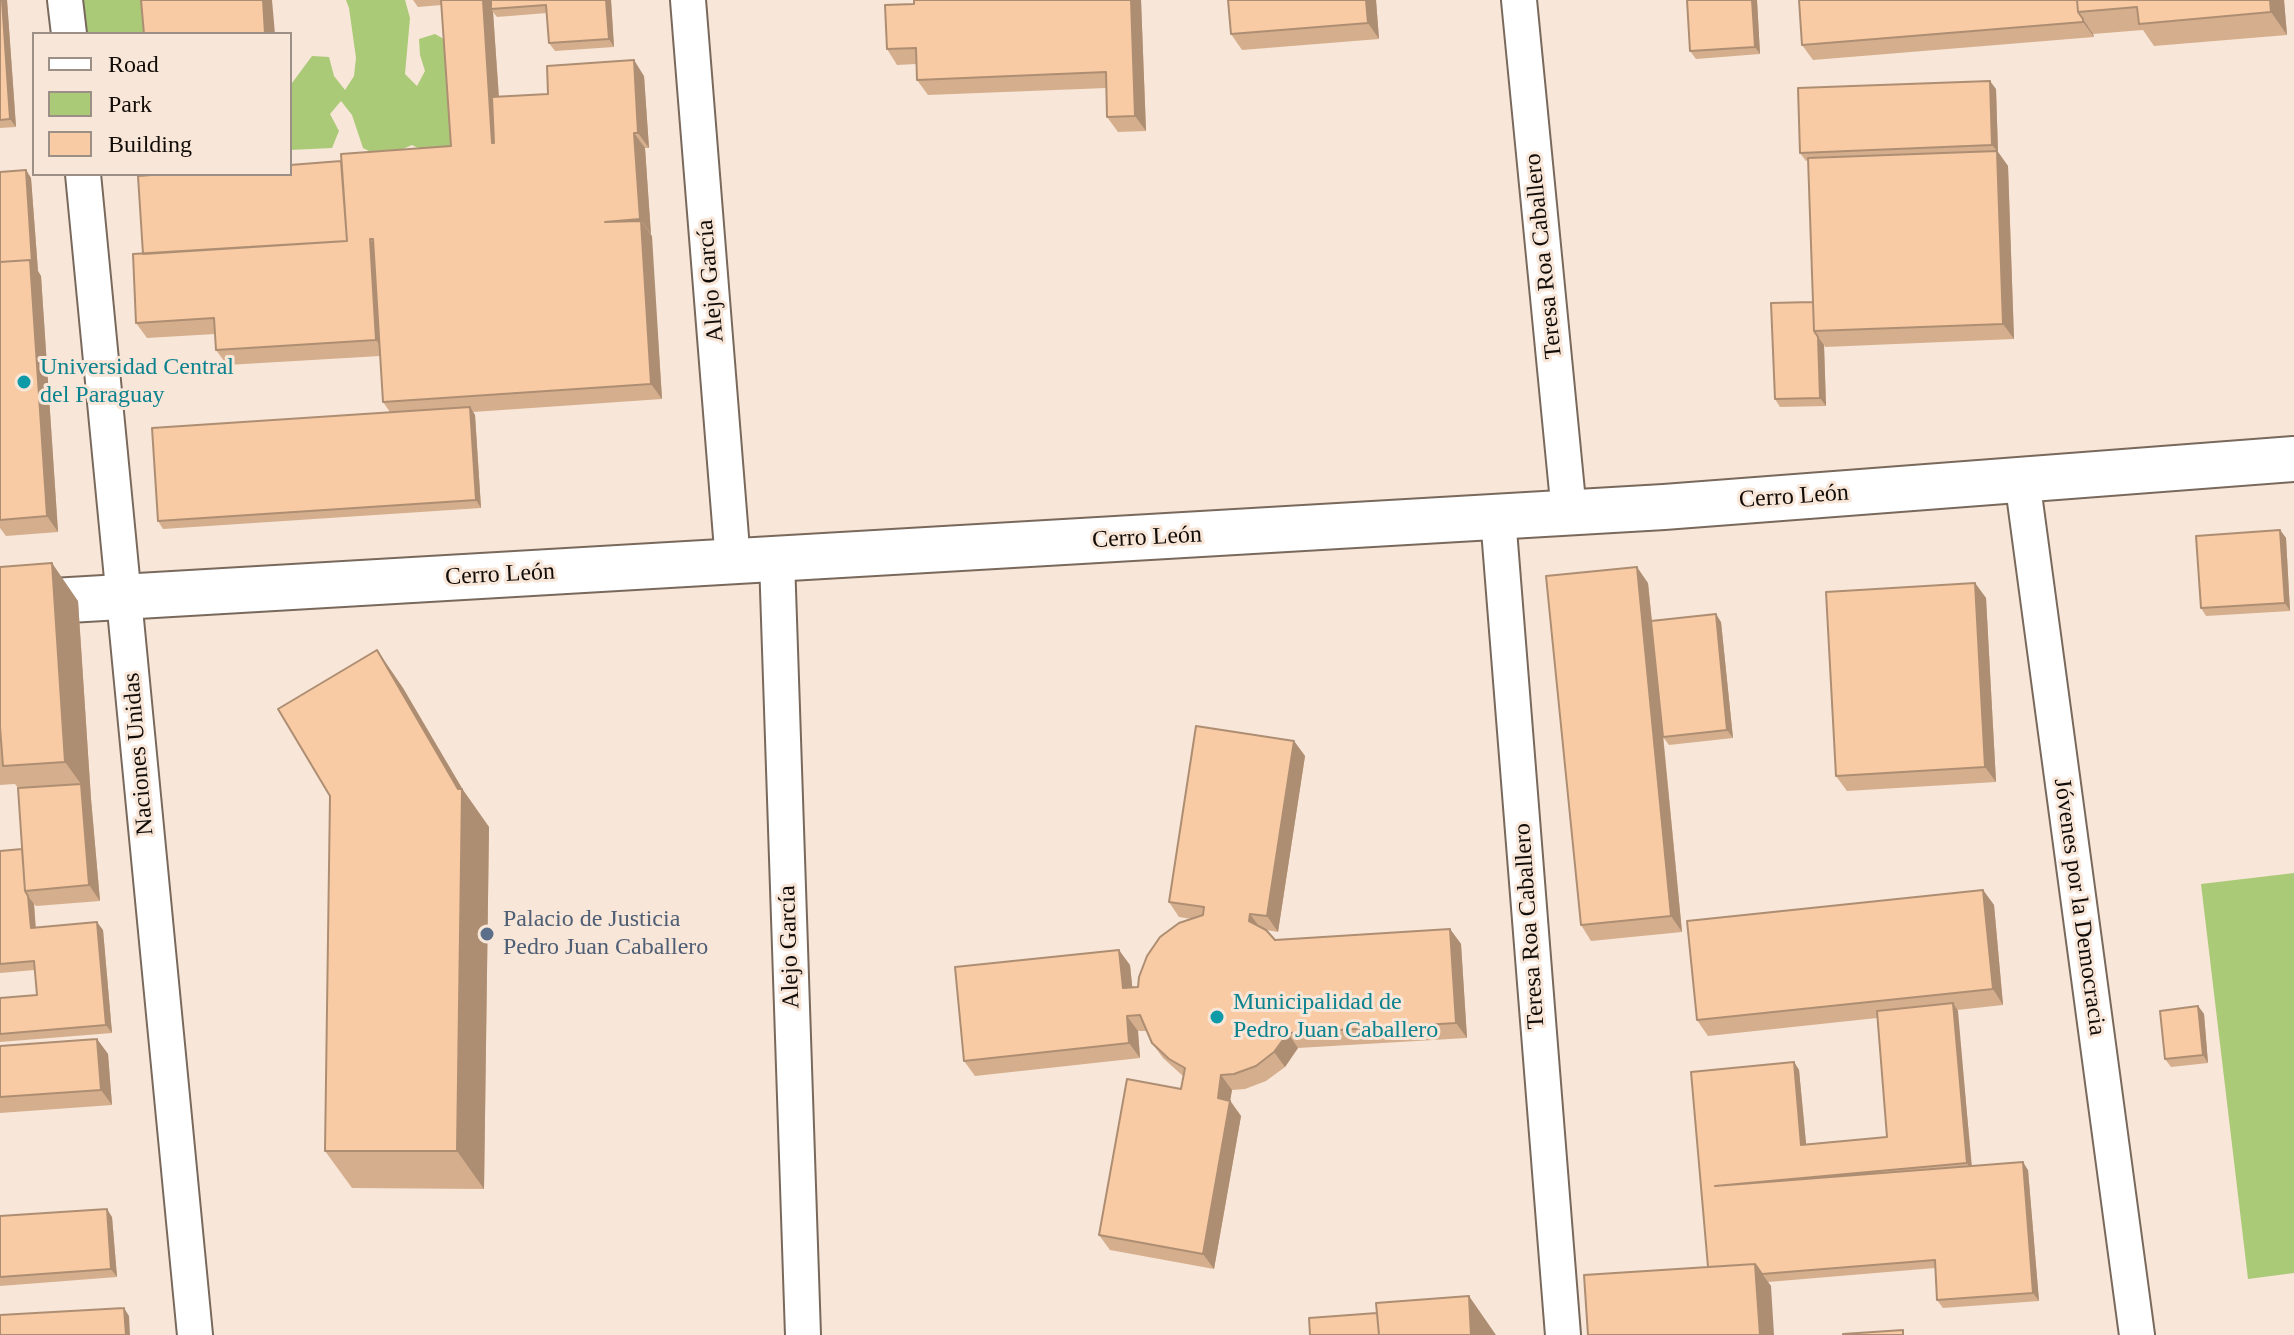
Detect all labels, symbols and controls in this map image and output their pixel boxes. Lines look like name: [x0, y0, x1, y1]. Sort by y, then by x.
legend: [32, 32, 292, 176]
text: Road: [108, 51, 159, 77]
text: Park: [108, 91, 152, 117]
text: Building: [108, 131, 192, 157]
street label: Teresa Roa Caballero: [1519, 152, 1569, 360]
street label: Alejo García: [691, 218, 731, 344]
place label: Universidad Central del Paraguay: [40, 354, 234, 410]
marker: Universidad Central del Paraguay: [15, 373, 33, 391]
street label: Cerro León: [1738, 479, 1850, 515]
street label: Cerro León: [1091, 521, 1203, 555]
street label: Cerro León: [444, 558, 556, 592]
street label: Naciones Unidas: [118, 671, 160, 837]
street label: Jóvenes por la Democracia: [2047, 777, 2111, 1037]
street label: Teresa Roa Caballero: [1508, 822, 1552, 1030]
street label: Alejo García: [773, 885, 807, 1009]
place label: Palacio de Justicia Pedro Juan Caballero: [503, 906, 708, 962]
marker: Palacio de Justicia Pedro Juan Caballero: [478, 925, 496, 943]
place label: Municipalidad de Pedro Juan Caballero: [1233, 989, 1438, 1045]
marker: Municipalidad de Pedro Juan Caballero: [1208, 1008, 1226, 1026]

